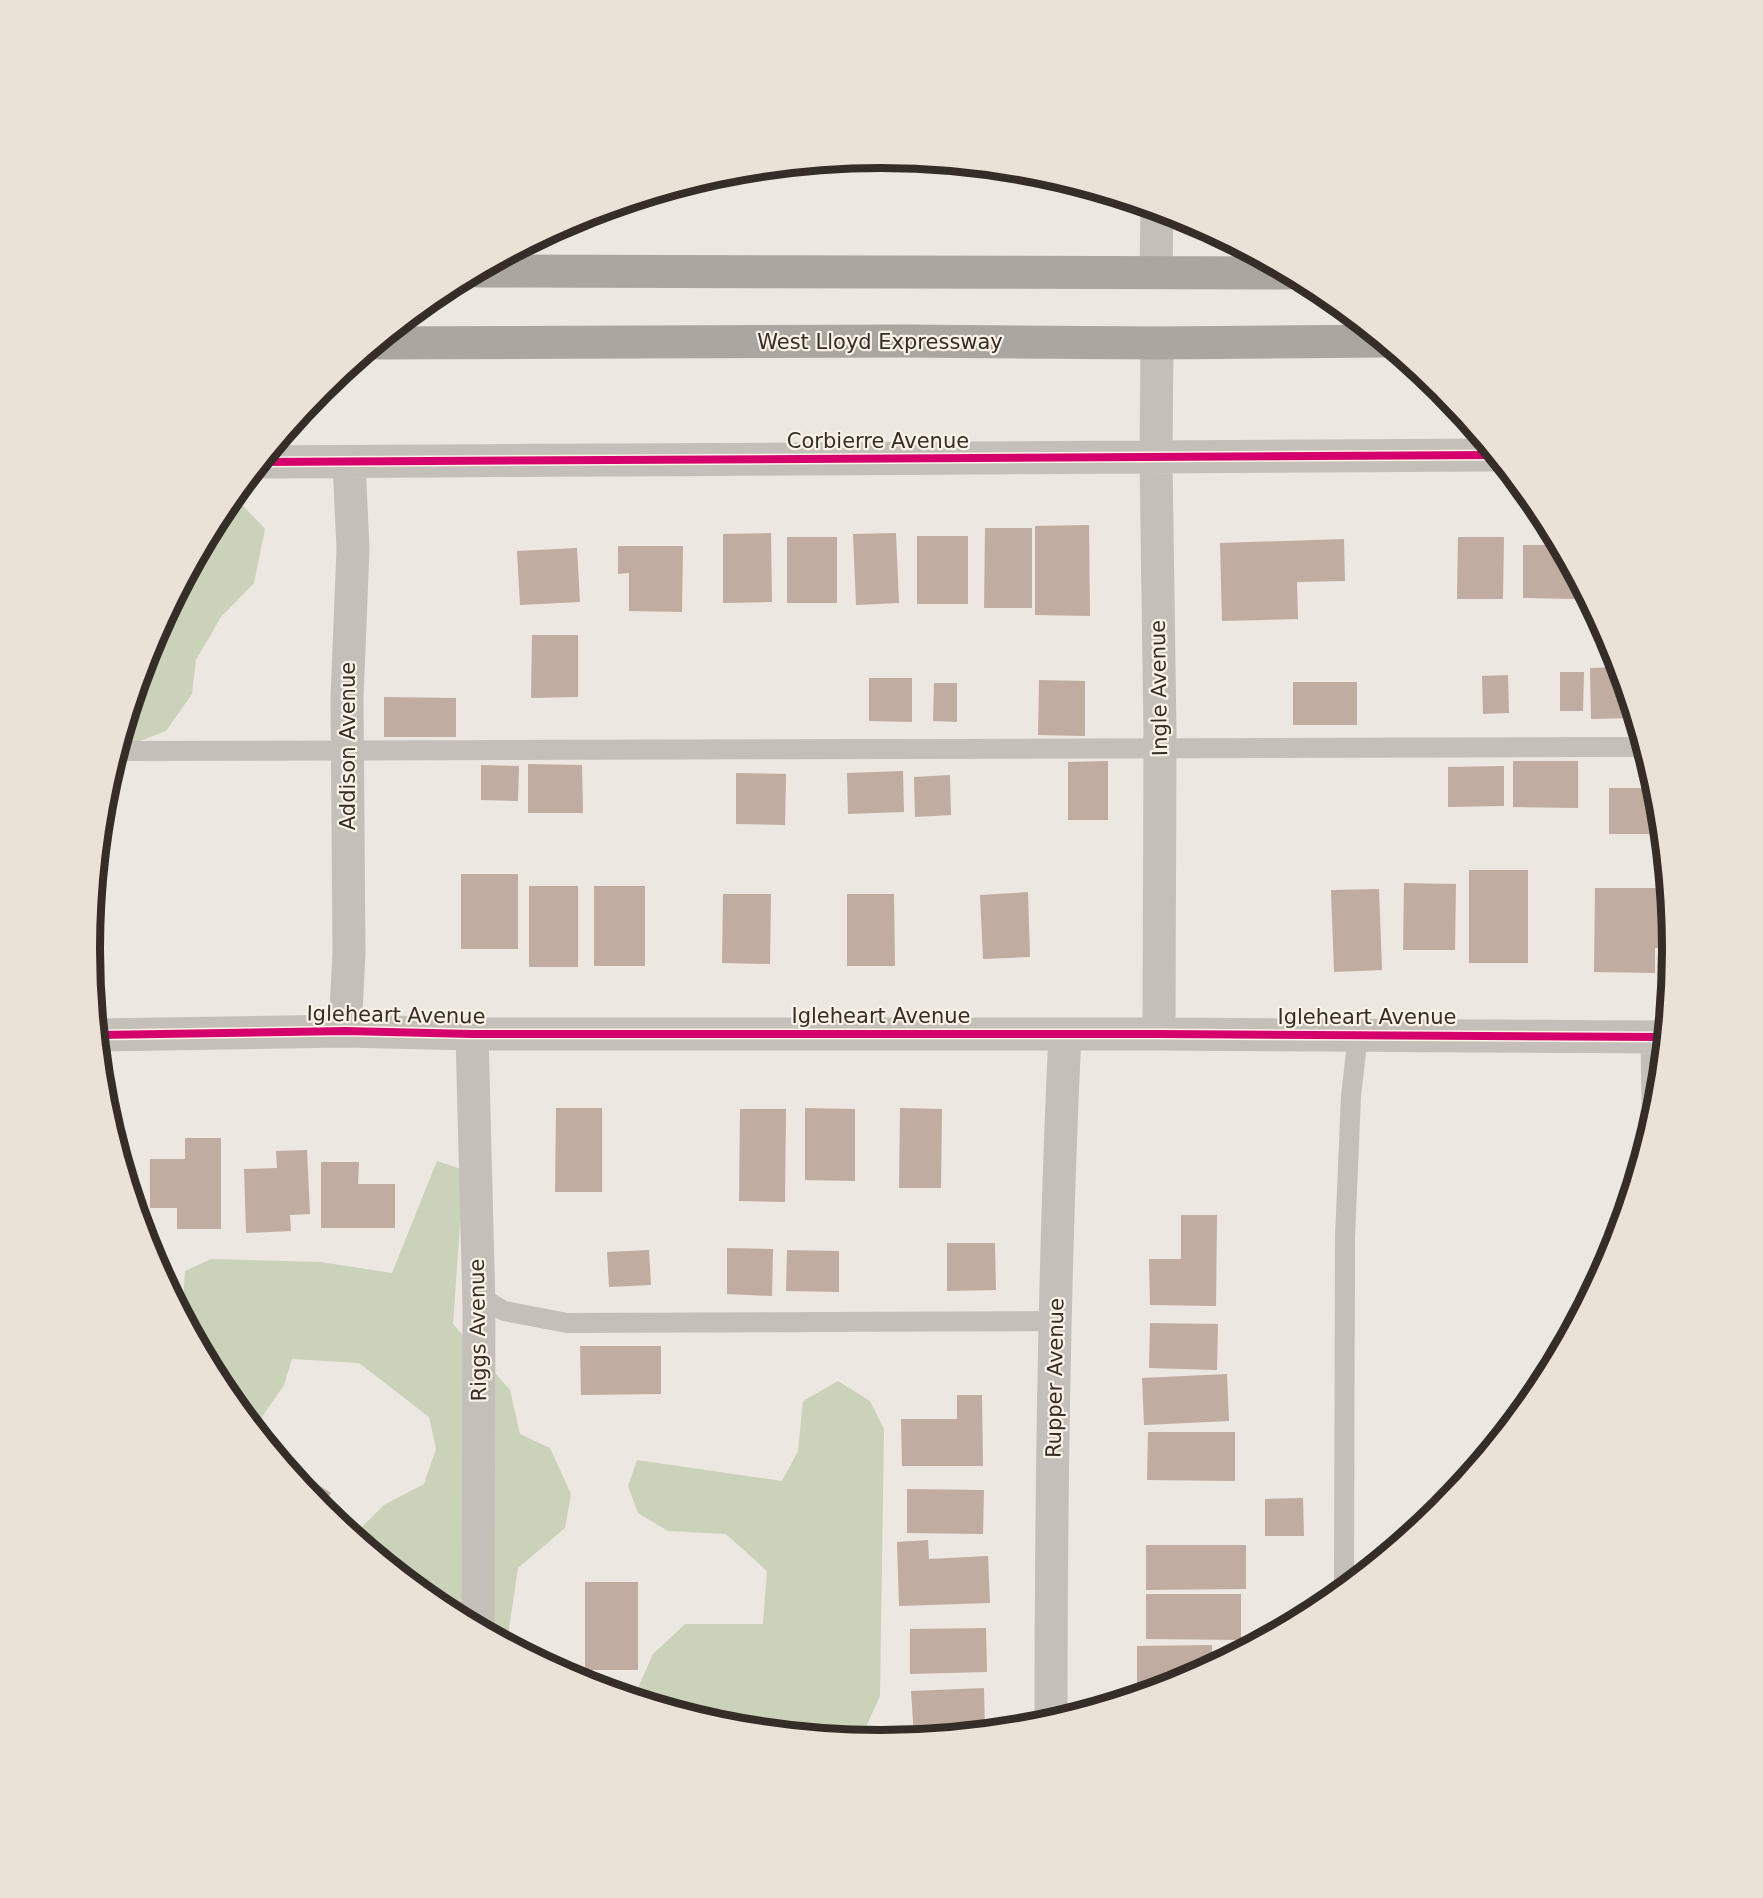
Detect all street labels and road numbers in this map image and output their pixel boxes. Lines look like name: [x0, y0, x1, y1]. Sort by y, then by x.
street label: West Lloyd Expressway: [757, 330, 1003, 354]
street label: Corbierre Avenue: [787, 429, 969, 453]
street label: Ingle Avenue: [1146, 620, 1172, 756]
street label: Addison Avenue: [336, 662, 360, 830]
street label: Igleheart Avenue: [306, 1001, 486, 1029]
street label: Igleheart Avenue: [792, 1004, 970, 1028]
street label: Igleheart Avenue: [1278, 1005, 1456, 1029]
street label: Riggs Avenue: [465, 1258, 491, 1402]
street label: Rupper Avenue: [1042, 1298, 1068, 1458]

